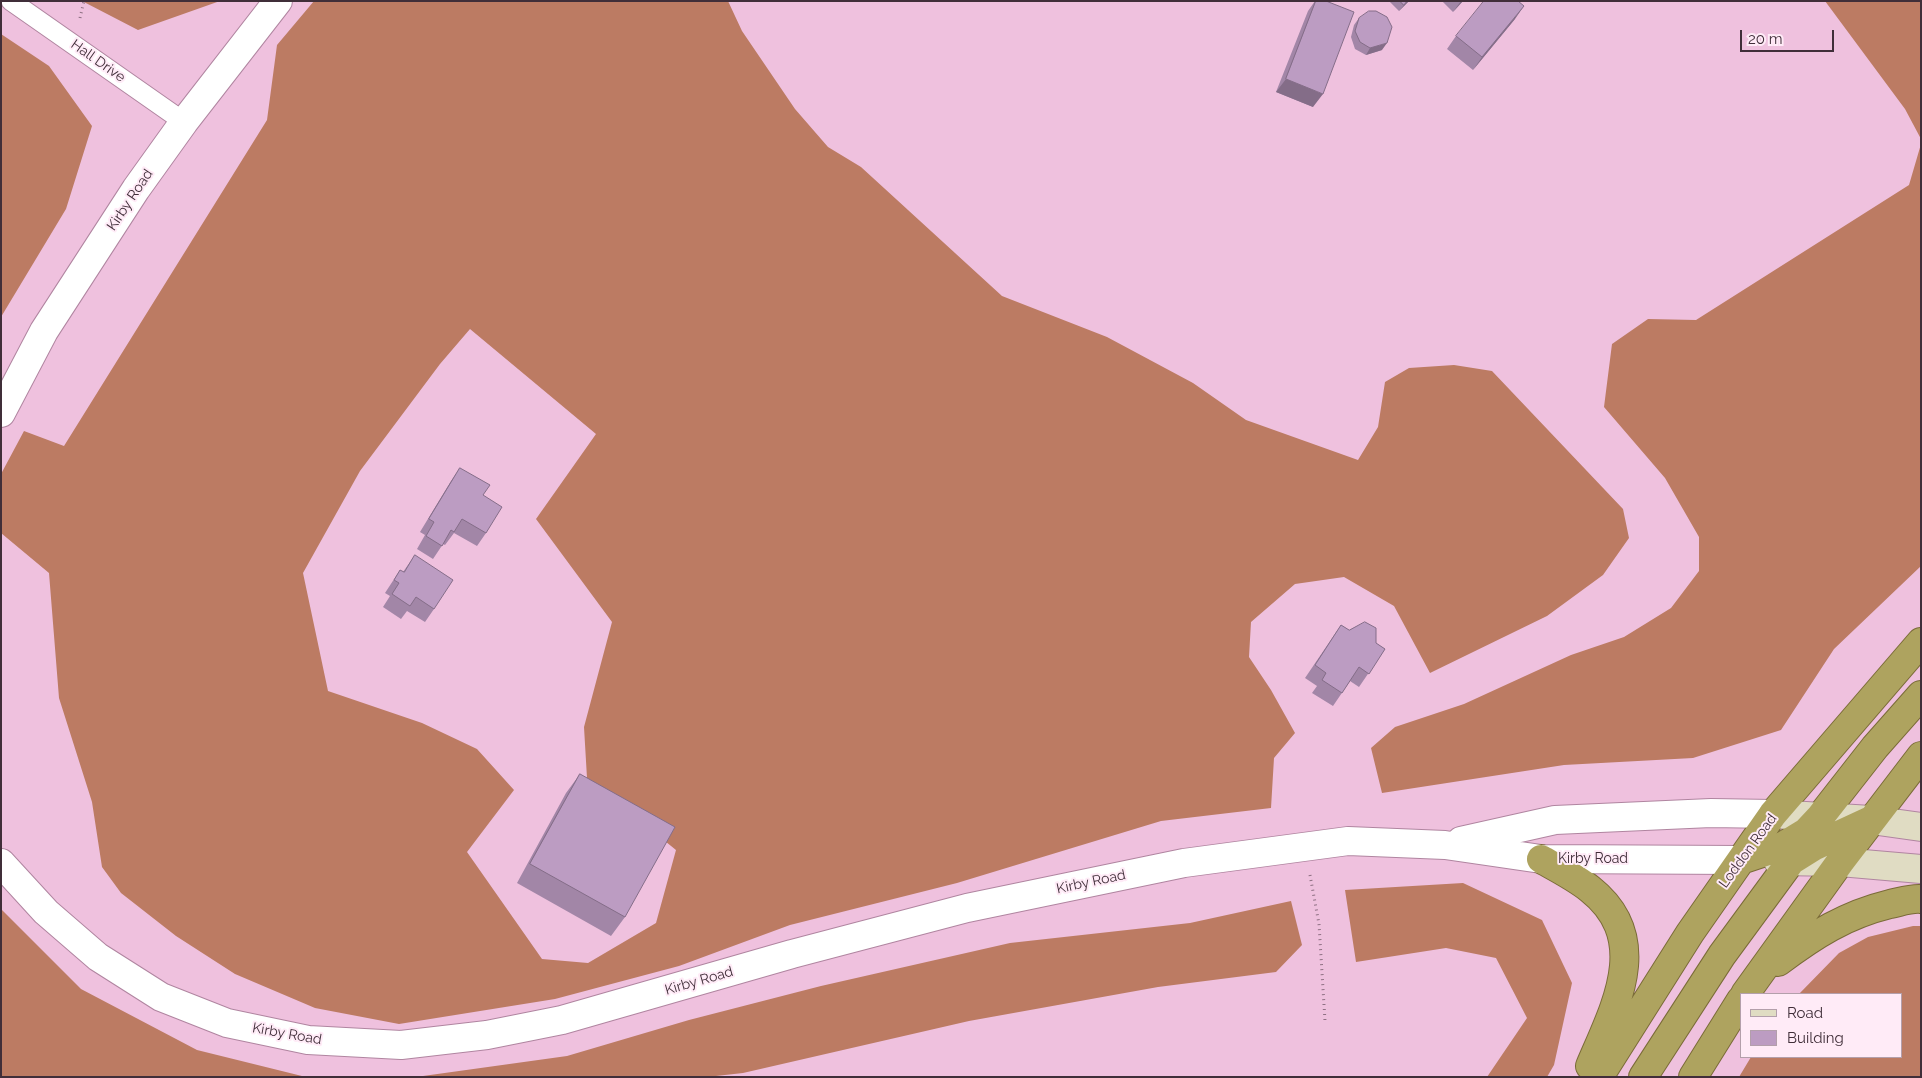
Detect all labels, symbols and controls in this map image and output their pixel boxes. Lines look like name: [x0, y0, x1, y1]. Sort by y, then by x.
scale bar: [1742, 20, 1836, 52]
text: 20 m: [1748, 30, 1783, 48]
street label: Hall Drive: [68, 36, 128, 86]
street label: Kirby Road: [103, 166, 157, 234]
street label: Loddon Road: [1716, 811, 1780, 891]
street label: Kirby Road: [1558, 851, 1628, 867]
street label: Kirby Road: [1055, 866, 1127, 898]
street label: Kirby Road: [663, 963, 735, 999]
legend: [1740, 993, 1902, 1058]
text: Road: [1787, 1004, 1823, 1022]
street label: Kirby Road: [251, 1020, 323, 1048]
text: Building: [1787, 1029, 1844, 1047]

